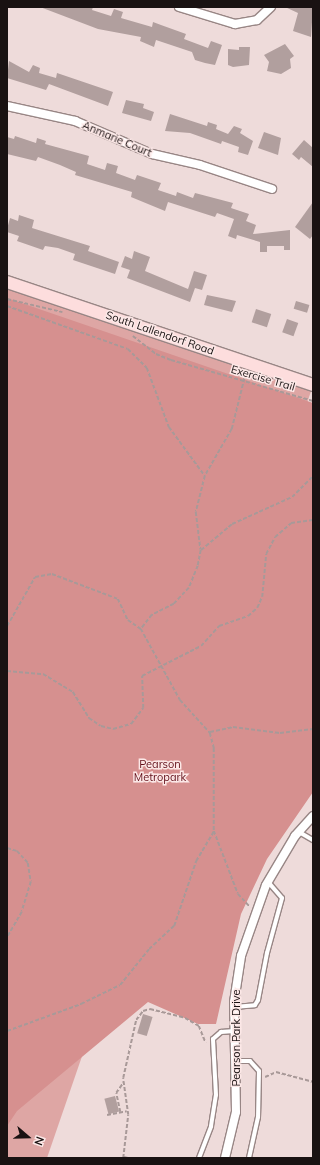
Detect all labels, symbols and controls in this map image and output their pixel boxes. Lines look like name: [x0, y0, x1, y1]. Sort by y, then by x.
street label: Anmarie Court: [80, 118, 154, 160]
street label: South Lallendorf Road: [104, 308, 216, 358]
street label: Exercise Trail: [229, 363, 297, 393]
park label: Pearson Metropark: [134, 758, 186, 784]
street label: Pearson Park Drive: [229, 989, 243, 1087]
north arrow: [8, 1117, 48, 1157]
text: N: [31, 1135, 47, 1147]

